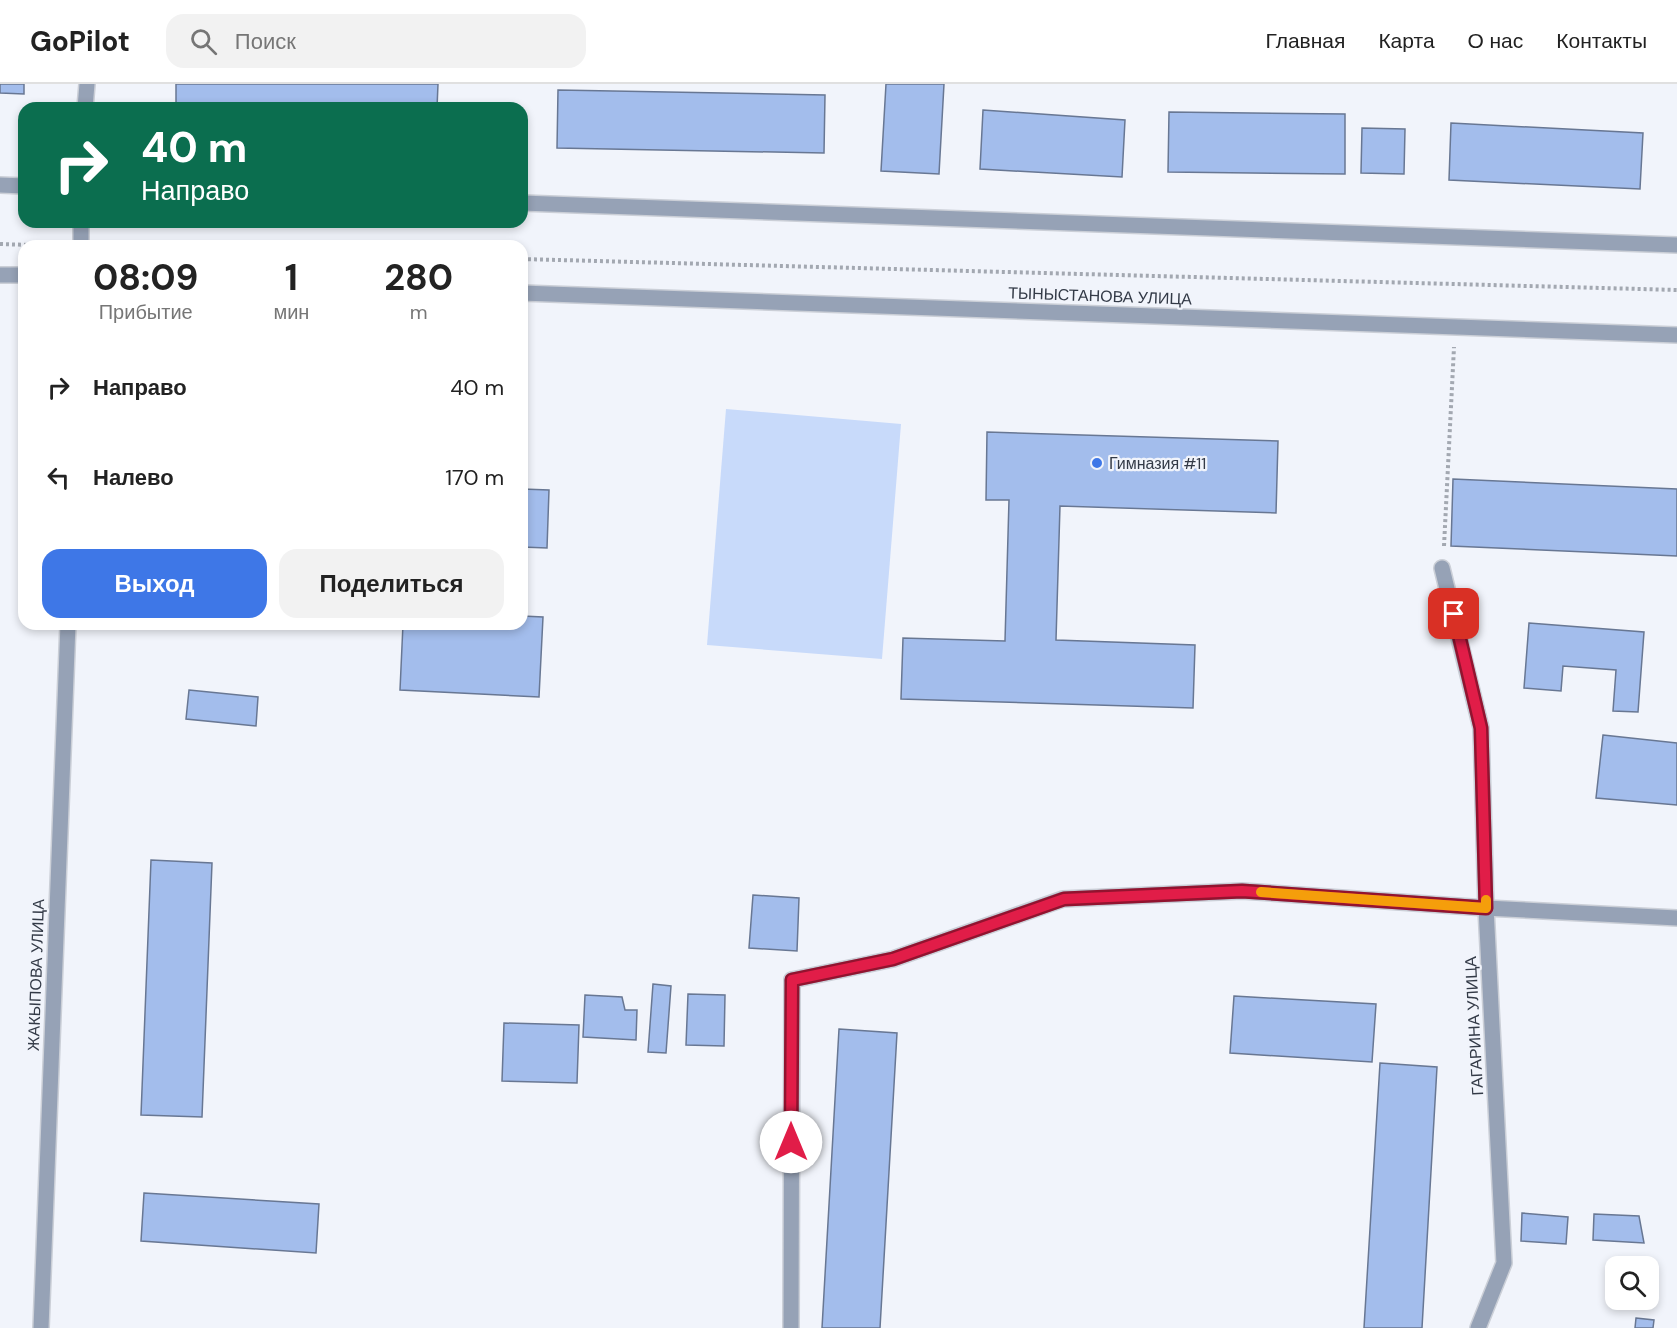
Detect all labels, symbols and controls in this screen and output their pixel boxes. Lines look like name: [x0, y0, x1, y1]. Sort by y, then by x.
search box: [166, 14, 586, 68]
text: GoPilot: [30, 23, 130, 60]
icon: search: [187, 25, 220, 58]
text: Поиск: [235, 27, 296, 56]
text: Главная: [1265, 27, 1345, 55]
text: Карта: [1378, 27, 1435, 55]
text: О нас: [1468, 27, 1523, 55]
text: Контакты: [1556, 27, 1647, 55]
text: 40 m: [141, 120, 247, 175]
icon: right: [42, 126, 120, 204]
text: Направо: [141, 173, 249, 208]
text: 08:09: [93, 254, 198, 301]
text: 1: [285, 254, 298, 301]
text: 280: [384, 254, 453, 301]
street label: ТЫНЫСТАНОВА УЛИЦА: [1008, 282, 1193, 310]
text: Прибытие: [99, 299, 193, 325]
text: мин: [273, 299, 309, 325]
text: m: [410, 299, 428, 325]
icon: right: [42, 371, 75, 404]
text: Направо: [93, 373, 187, 402]
text: 40 m: [450, 373, 504, 402]
place label: Гимназия #11: [1109, 453, 1206, 474]
marker: Гимназия #11: [1090, 456, 1104, 470]
icon: left: [42, 461, 75, 494]
text: Налево: [93, 463, 174, 492]
text: 170 m: [445, 463, 504, 492]
button: Выход: [42, 549, 267, 618]
button: Поделиться: [279, 549, 504, 618]
pin: [1428, 588, 1479, 639]
icon: arrive: [1437, 597, 1470, 630]
street label: ЖАКЫПОВА УЛИЦА: [23, 898, 49, 1051]
street label: ГАГАРИНА УЛИЦА: [1460, 956, 1488, 1096]
position arrow: [759, 1110, 823, 1174]
map controls: [1605, 1256, 1659, 1310]
button: search: [1605, 1256, 1659, 1310]

